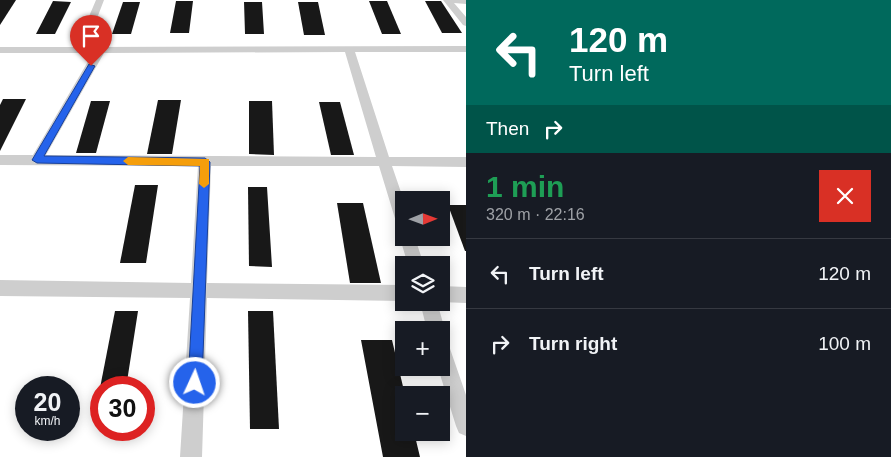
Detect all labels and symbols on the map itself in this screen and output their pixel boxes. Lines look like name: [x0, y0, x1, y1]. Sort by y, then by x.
pin: [70, 15, 112, 66]
north arrow: [395, 191, 450, 246]
position arrow: [168, 356, 220, 408]
speed limit sign: 30: [90, 376, 155, 441]

